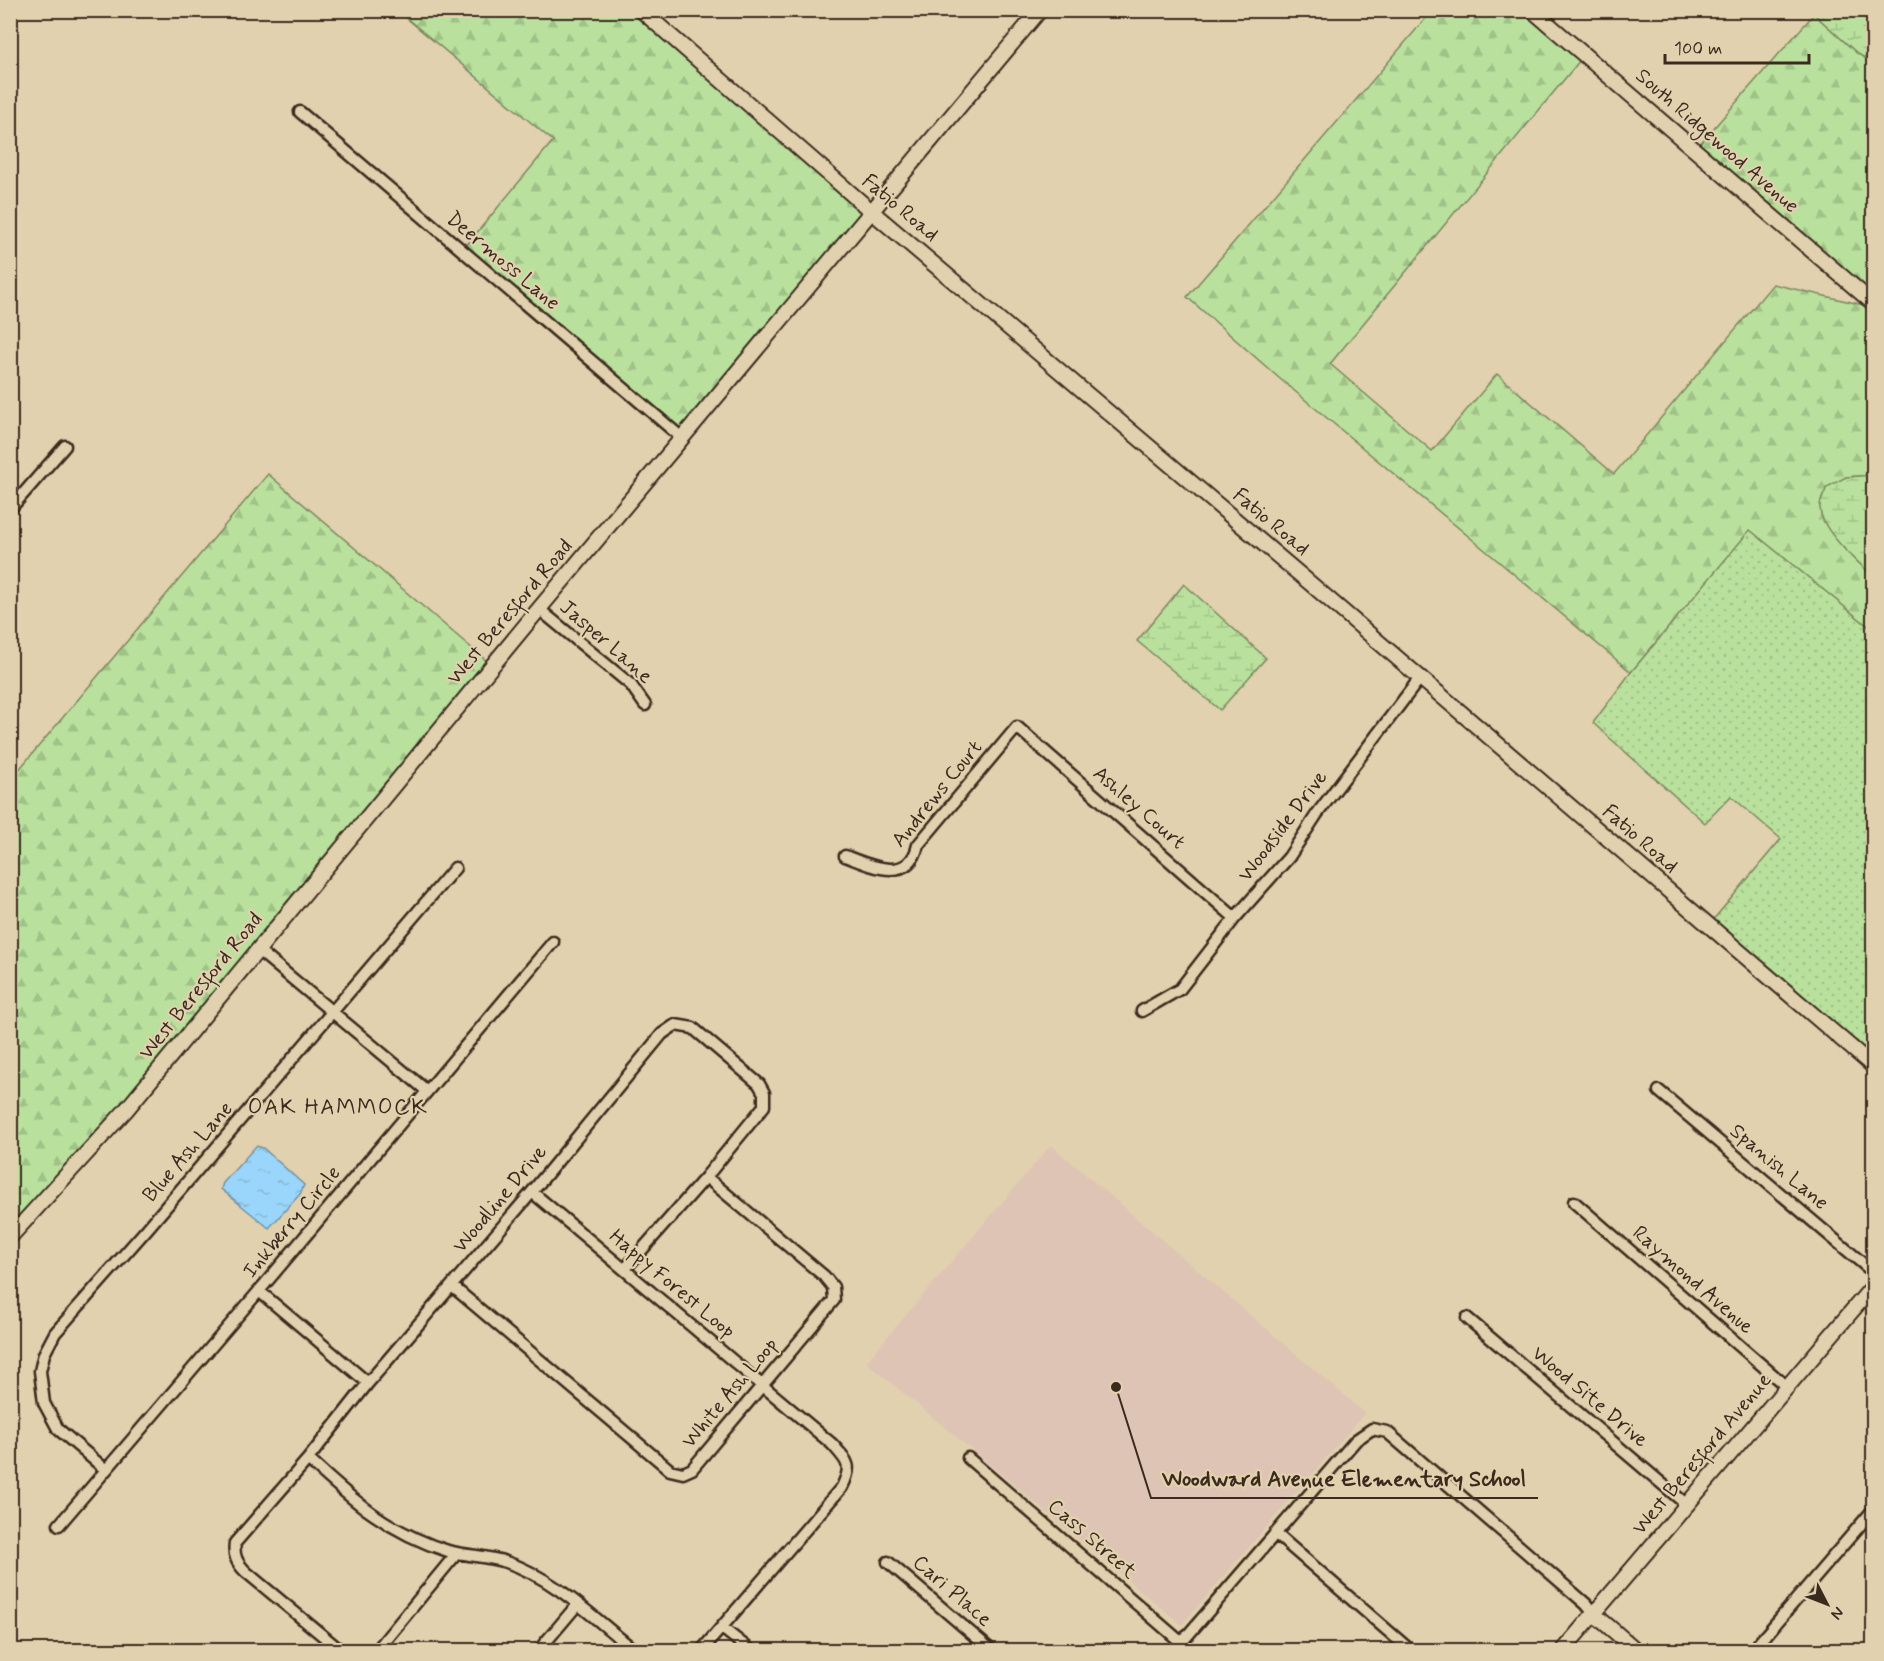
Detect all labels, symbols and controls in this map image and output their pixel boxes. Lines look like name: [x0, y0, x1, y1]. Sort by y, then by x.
scale bar: [1665, 27, 1809, 65]
text: 100 m: [1674, 37, 1722, 61]
street label: South Ridgewood Avenue: [1629, 62, 1805, 221]
street label: Fatio Road: [856, 168, 944, 248]
street label: Deermoss Lane: [440, 205, 566, 317]
street label: Fatio Road: [1227, 482, 1315, 562]
street label: West Beresford Road: [441, 533, 581, 692]
street label: Jasper Lane: [553, 594, 659, 690]
street label: Andrews Court: [885, 735, 989, 853]
street label: Ashley Court: [1087, 760, 1191, 856]
street label: Woodside Drive: [1232, 764, 1334, 887]
street label: Fatio Road: [1596, 798, 1684, 880]
street label: West Beresford Road: [133, 906, 271, 1067]
district label: OAK HAMMOCK: [248, 1094, 428, 1122]
street label: Blue Ash Lane: [136, 1096, 240, 1208]
street label: Spanish Lane: [1724, 1117, 1834, 1217]
street label: Woodline Drive: [447, 1139, 554, 1259]
street label: Inkberry Circle: [237, 1160, 347, 1284]
street label: Raymond Avenue: [1626, 1219, 1760, 1341]
street label: Happy Forest Loop: [603, 1223, 741, 1345]
street label: White Ash Loop: [675, 1332, 785, 1454]
street label: Wood Site Drive: [1526, 1340, 1654, 1454]
street label: West Beresford Avenue: [1626, 1367, 1780, 1542]
callout: Woodward Avenue Elementary School: [1151, 1458, 1538, 1498]
text: Woodward Avenue Elementary School: [1161, 1466, 1526, 1494]
street label: Cass Street: [1042, 1493, 1143, 1586]
street label: Cari Place: [906, 1549, 998, 1633]
north arrow: [1797, 1574, 1857, 1634]
text: N: [1826, 1602, 1848, 1624]

